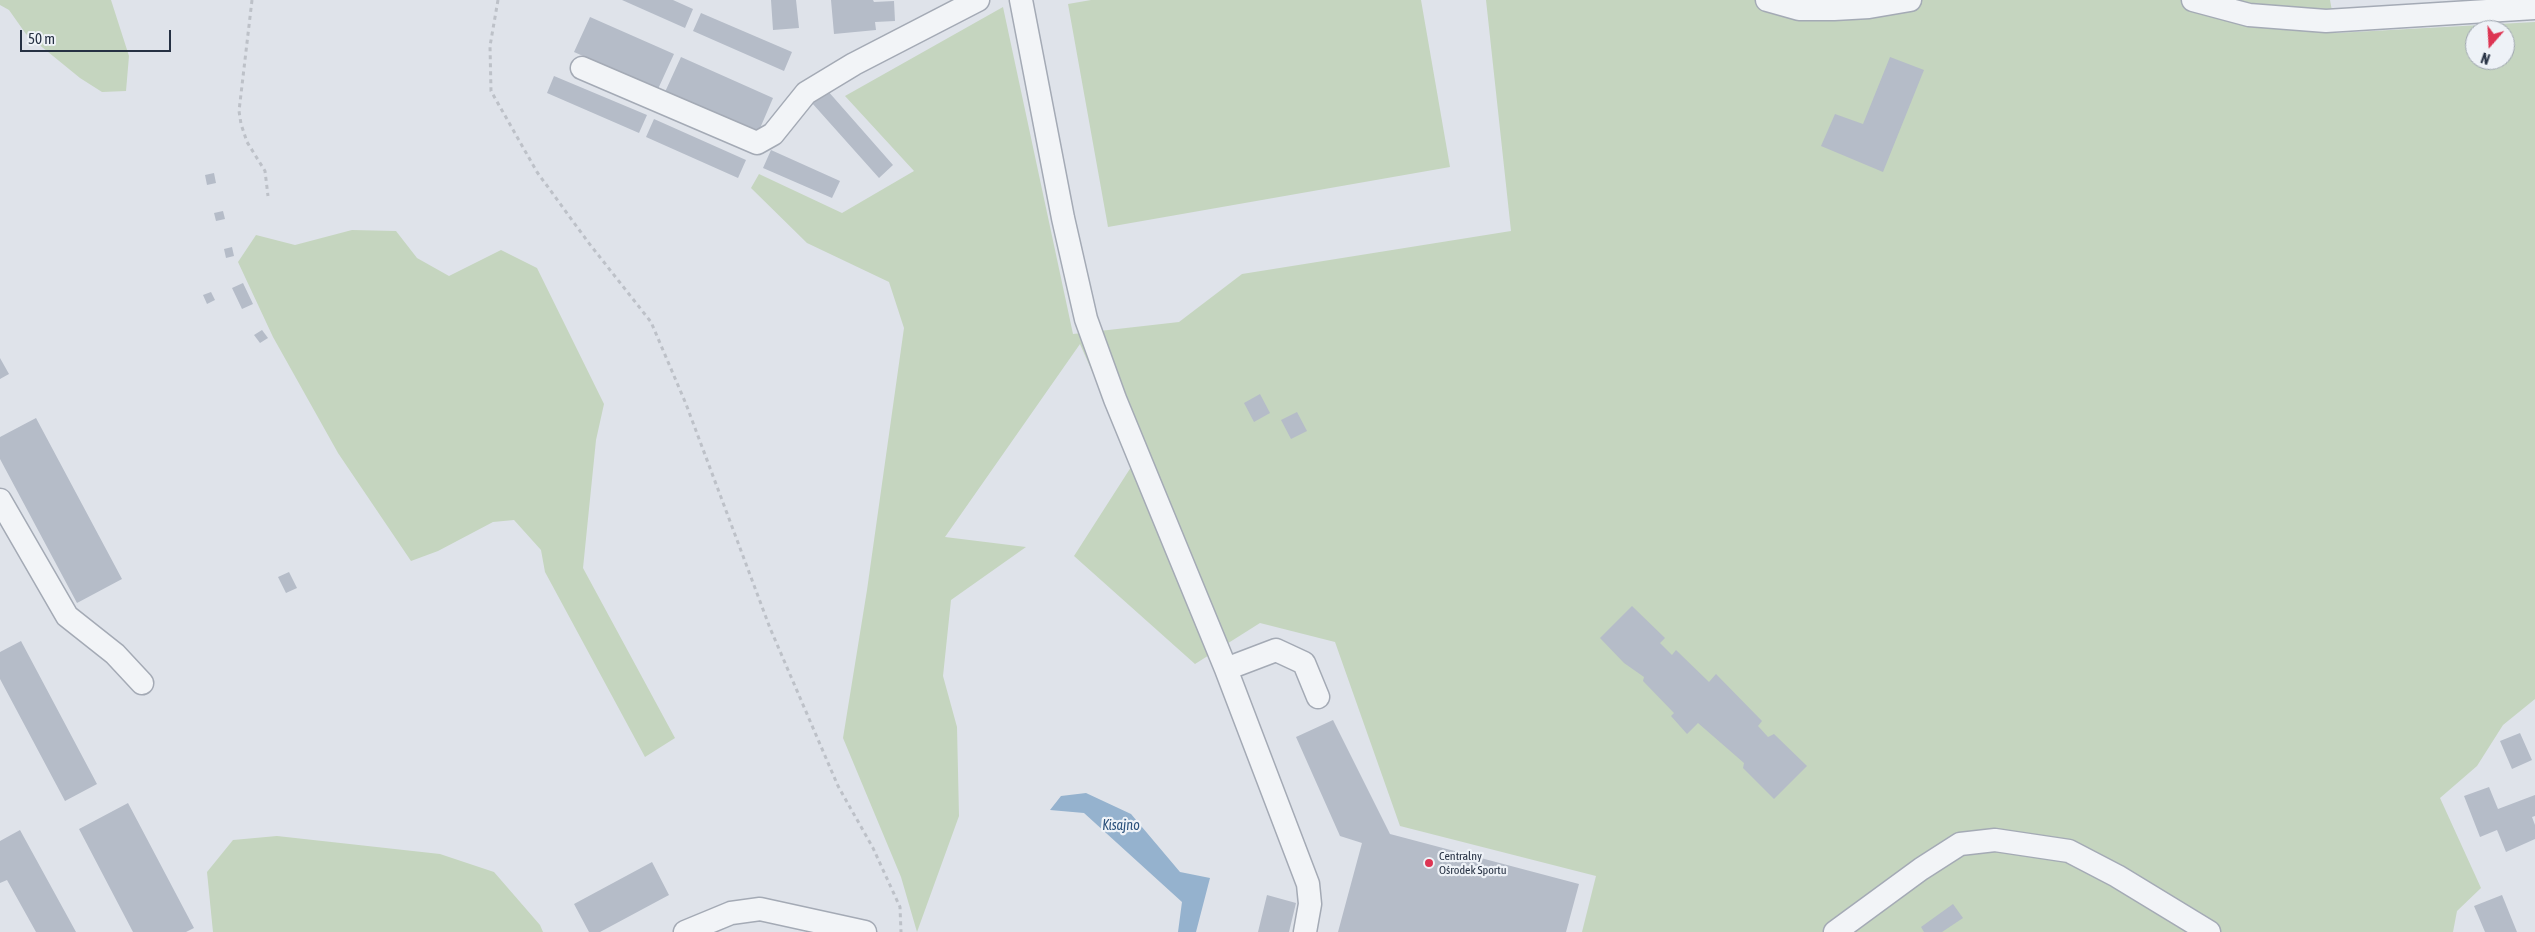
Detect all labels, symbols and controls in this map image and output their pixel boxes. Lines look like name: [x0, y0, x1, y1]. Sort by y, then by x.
scale bar: [22, 20, 174, 52]
north arrow: [2465, 20, 2515, 70]
text: 50 m: [28, 30, 55, 47]
text: N: [2479, 49, 2492, 67]
water label: Kisajno: [1102, 818, 1140, 834]
place label: Centralny Ośrodek Sportu: [1439, 849, 1507, 877]
marker: Centralny Ośrodek Sportu: [1423, 857, 1435, 869]

